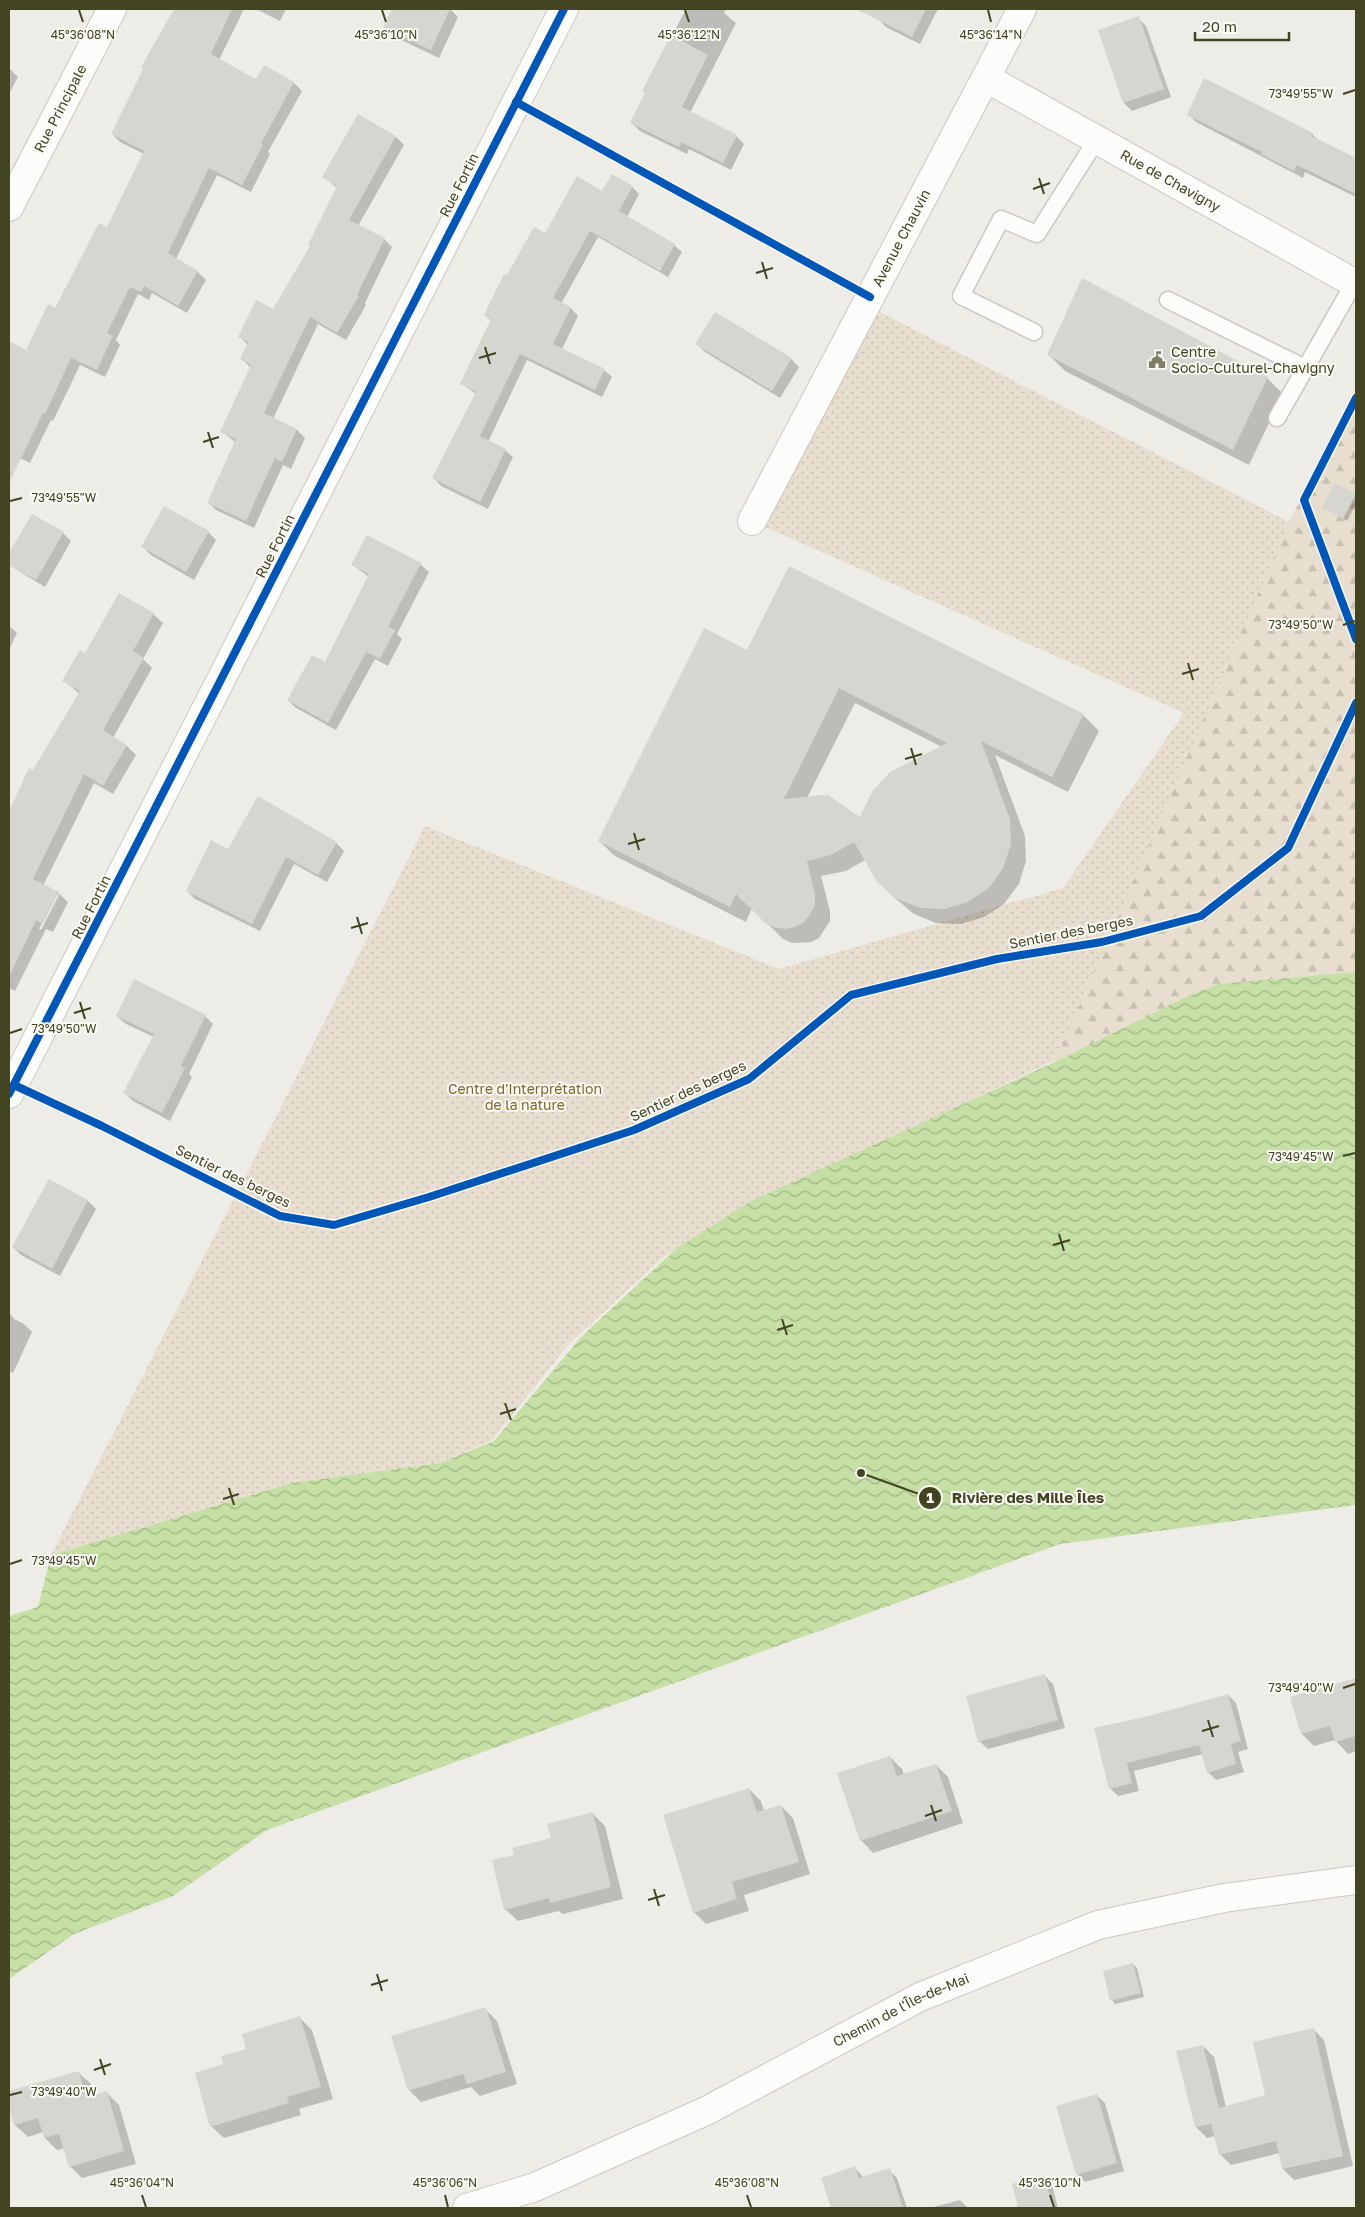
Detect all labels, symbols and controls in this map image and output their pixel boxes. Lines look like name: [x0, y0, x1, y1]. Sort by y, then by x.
scale bar: [1195, 10, 1289, 42]
text: 20 m: [1202, 17, 1237, 35]
text: 45°36'08"N: [51, 27, 115, 42]
text: 45°36'10"N: [355, 27, 417, 42]
text: 45°36'12"N: [658, 27, 720, 42]
text: 45°36'14"N: [960, 27, 1022, 42]
street label: Rue Principale: [30, 61, 90, 155]
text: 73°49'55"W: [1269, 86, 1334, 101]
street label: Rue de Chavigny: [1118, 146, 1224, 215]
street label: Rue Fortin: [435, 150, 482, 220]
street label: Avenue Chauvin: [868, 186, 933, 289]
place label: Centre Socio-Culturel-Chavigny: [1171, 343, 1335, 376]
public building icon: Centre Socio-Culturel-Chavigny: [1147, 350, 1167, 370]
text: 73°49'55"W: [32, 490, 97, 505]
street label: Rue Fortin: [251, 511, 298, 581]
text: 73°49'50"W: [1268, 617, 1334, 632]
street label: Rue Fortin: [67, 872, 114, 942]
street label: Sentier des berges: [1008, 911, 1134, 952]
text: 73°49'50"W: [31, 1021, 97, 1036]
street label: Sentier des berges: [627, 1056, 748, 1125]
park label: Centre d'Interprétation de la nature: [448, 1080, 602, 1113]
street label: Sentier des berges: [173, 1140, 293, 1211]
text: 73°49'45"W: [1269, 1149, 1334, 1164]
callout: Rivière des Mille Îles: [917, 1483, 1114, 1513]
text: 1: [926, 1488, 934, 1506]
text: Rivière des Mille Îles: [952, 1488, 1104, 1506]
text: 73°49'45"W: [32, 1553, 97, 1568]
text: 73°49'40"W: [1268, 1680, 1334, 1695]
street label: Chemin de l'Île-de-Mai: [830, 1969, 971, 2050]
text: 73°49'40"W: [31, 2084, 97, 2099]
text: 45°36'04"N: [110, 2175, 174, 2190]
text: 45°36'06"N: [413, 2175, 477, 2190]
text: 45°36'08"N: [715, 2175, 779, 2190]
text: 45°36'10"N: [1019, 2175, 1081, 2190]

